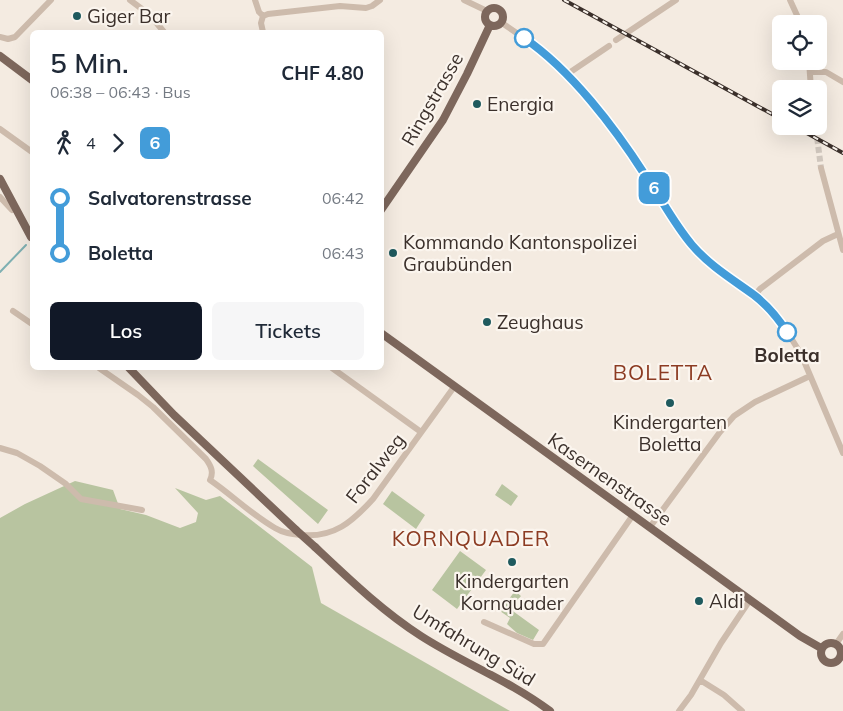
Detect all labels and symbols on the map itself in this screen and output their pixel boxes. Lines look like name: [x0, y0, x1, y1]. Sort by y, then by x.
place label: Giger Bar: [87, 4, 170, 28]
marker: Giger Bar: [71, 10, 83, 22]
unlabelled marker: [514, 28, 534, 48]
street label: Ringstrasse: [396, 48, 468, 150]
place label: Energia: [487, 92, 554, 116]
marker: Energia: [471, 98, 483, 110]
line badge: 6: [638, 172, 670, 204]
place label: Kommando Kantonspolizei Graubünden: [403, 230, 637, 276]
marker: Kommando Kantonspolizei Graubünden: [387, 247, 399, 259]
place label: Zeughaus: [497, 310, 584, 334]
marker: Zeughaus: [481, 316, 493, 328]
marker: Boletta: [777, 322, 797, 342]
place label: Boletta: [754, 343, 820, 367]
district label: BOLETTA: [613, 359, 713, 385]
marker: Kindergarten Boletta: [664, 397, 676, 409]
place label: Kindergarten Boletta: [613, 410, 727, 456]
street label: Kasernenstrasse: [543, 427, 677, 531]
street label: Foralweg: [340, 428, 410, 508]
district label: KORNQUADER: [392, 525, 550, 551]
marker: Kindergarten Kornquader: [506, 556, 518, 568]
place label: Kindergarten Kornquader: [455, 569, 569, 615]
place label: Aldi: [709, 589, 743, 613]
marker: Aldi: [693, 595, 705, 607]
street label: Umfahrung Süd: [408, 599, 540, 691]

